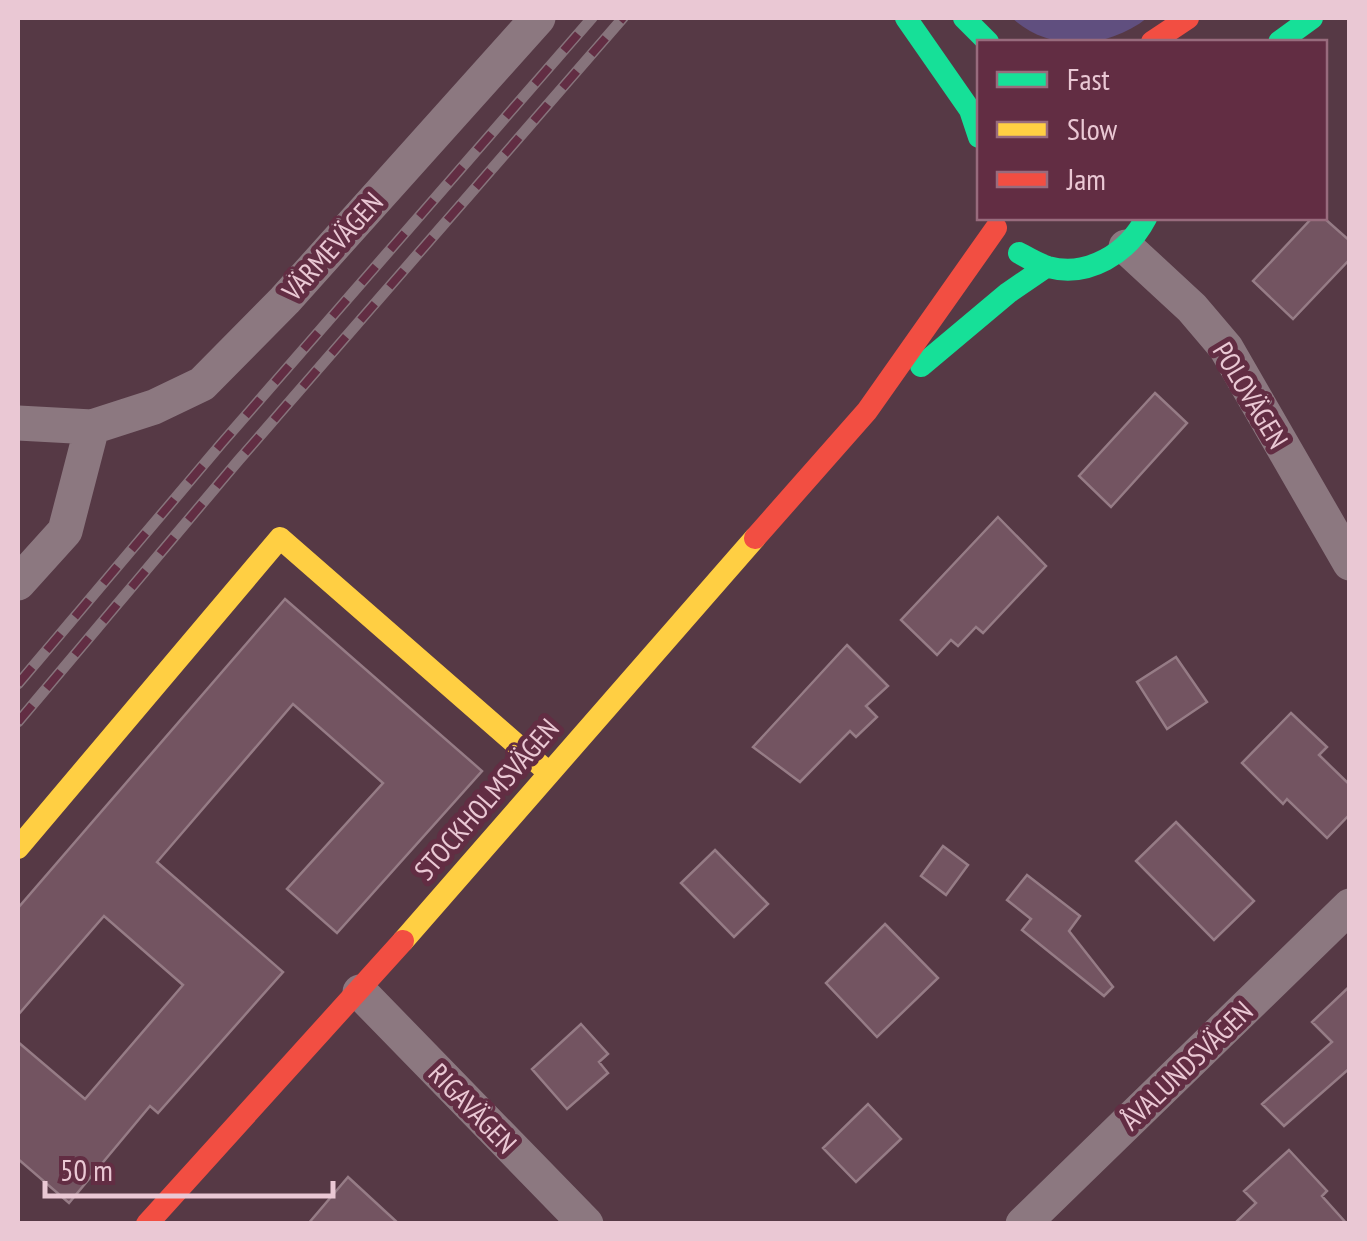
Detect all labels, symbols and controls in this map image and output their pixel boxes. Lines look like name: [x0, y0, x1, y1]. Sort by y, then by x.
legend: [977, 40, 1327, 220]
text: Fast: [1067, 59, 1111, 98]
text: Slow: [1067, 109, 1118, 148]
text: Jam: [1066, 159, 1106, 198]
street label: VÄRMEVÄGEN: [273, 184, 391, 309]
street label: POLOVÄGEN: [1205, 335, 1297, 455]
street label: STOCKHOLMSVÄGEN: [406, 710, 566, 888]
street label: ÅVALUNDSVÄGEN: [1112, 992, 1260, 1138]
street label: RIGAVÄGEN: [421, 1055, 525, 1161]
scale bar: [45, 1136, 332, 1198]
text: 50 m: [60, 1150, 113, 1189]

